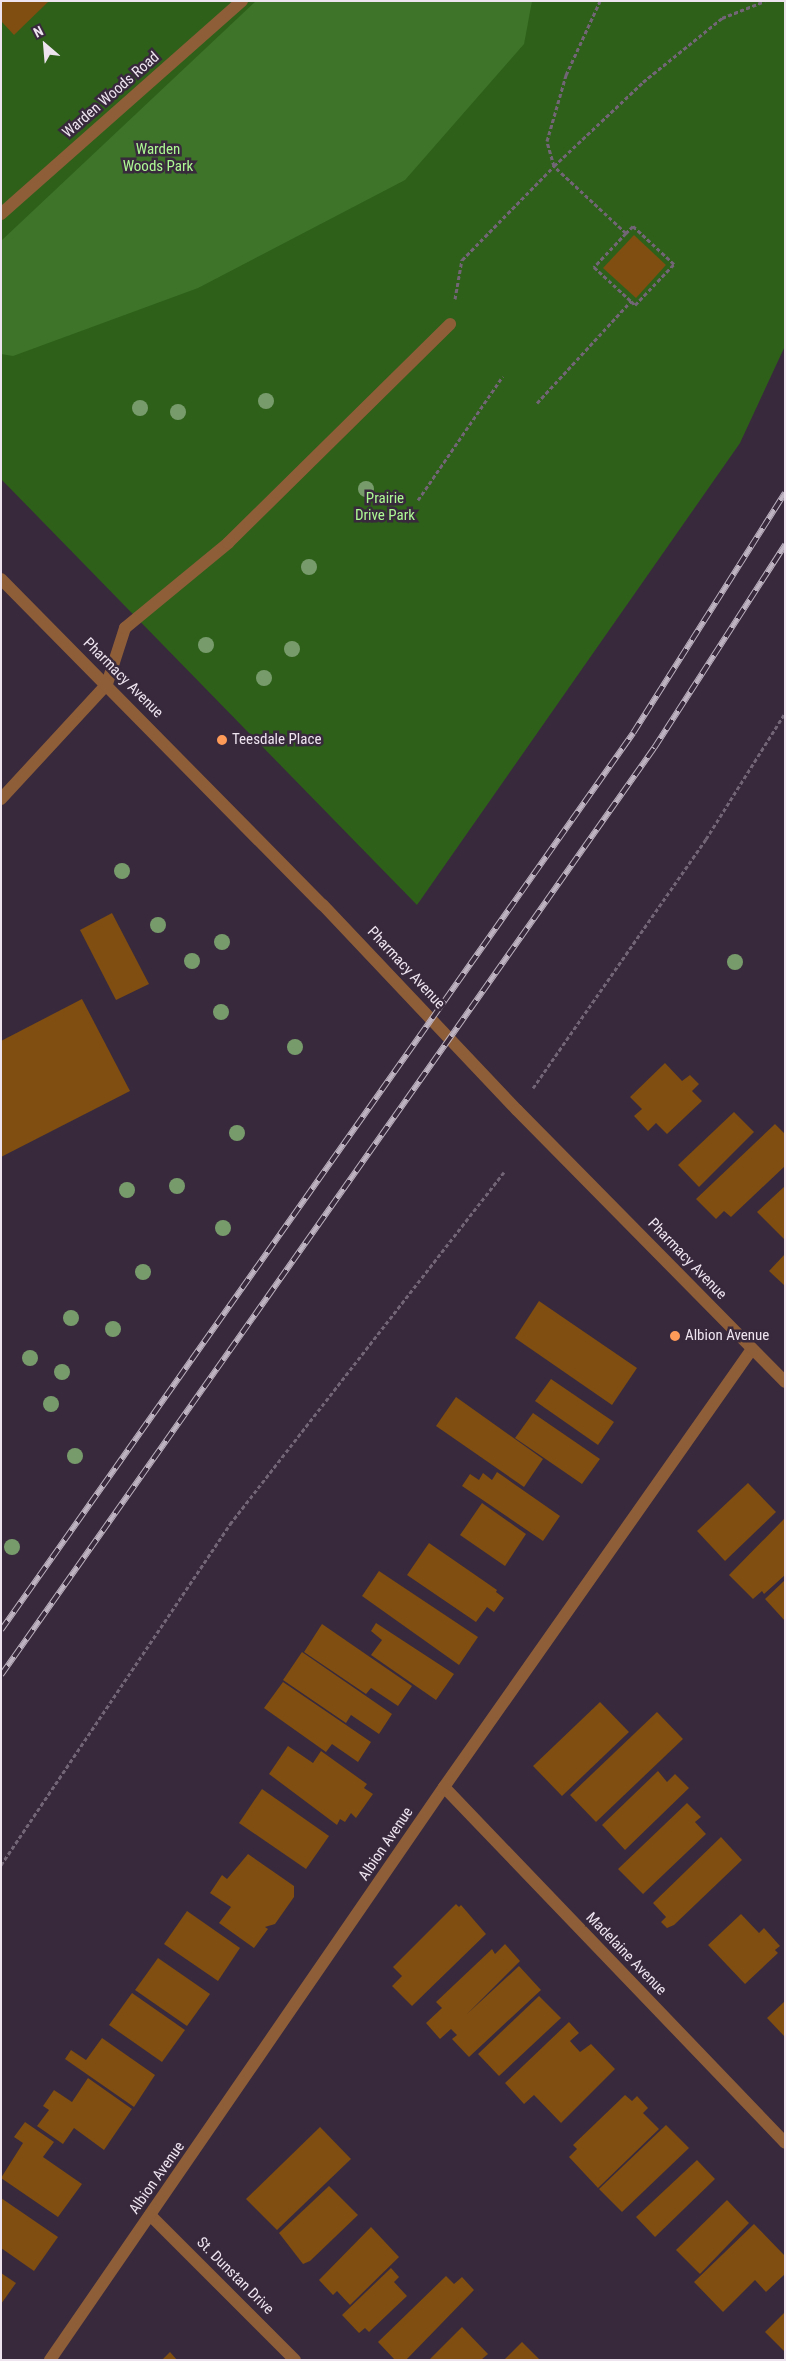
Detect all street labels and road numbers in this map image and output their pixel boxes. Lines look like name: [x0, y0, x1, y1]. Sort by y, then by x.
street label: Warden Woods Road: [59, 48, 163, 142]
street label: Pharmacy Avenue: [79, 634, 167, 722]
street label: Pharmacy Avenue: [363, 923, 449, 1013]
street label: Pharmacy Avenue: [644, 1215, 730, 1303]
street label: Albion Avenue: [355, 1804, 417, 1884]
street label: Madelaine Avenue: [582, 1909, 670, 1999]
street label: Albion Avenue: [125, 2138, 189, 2218]
street label: St. Dunstan Drive: [193, 2234, 277, 2318]

